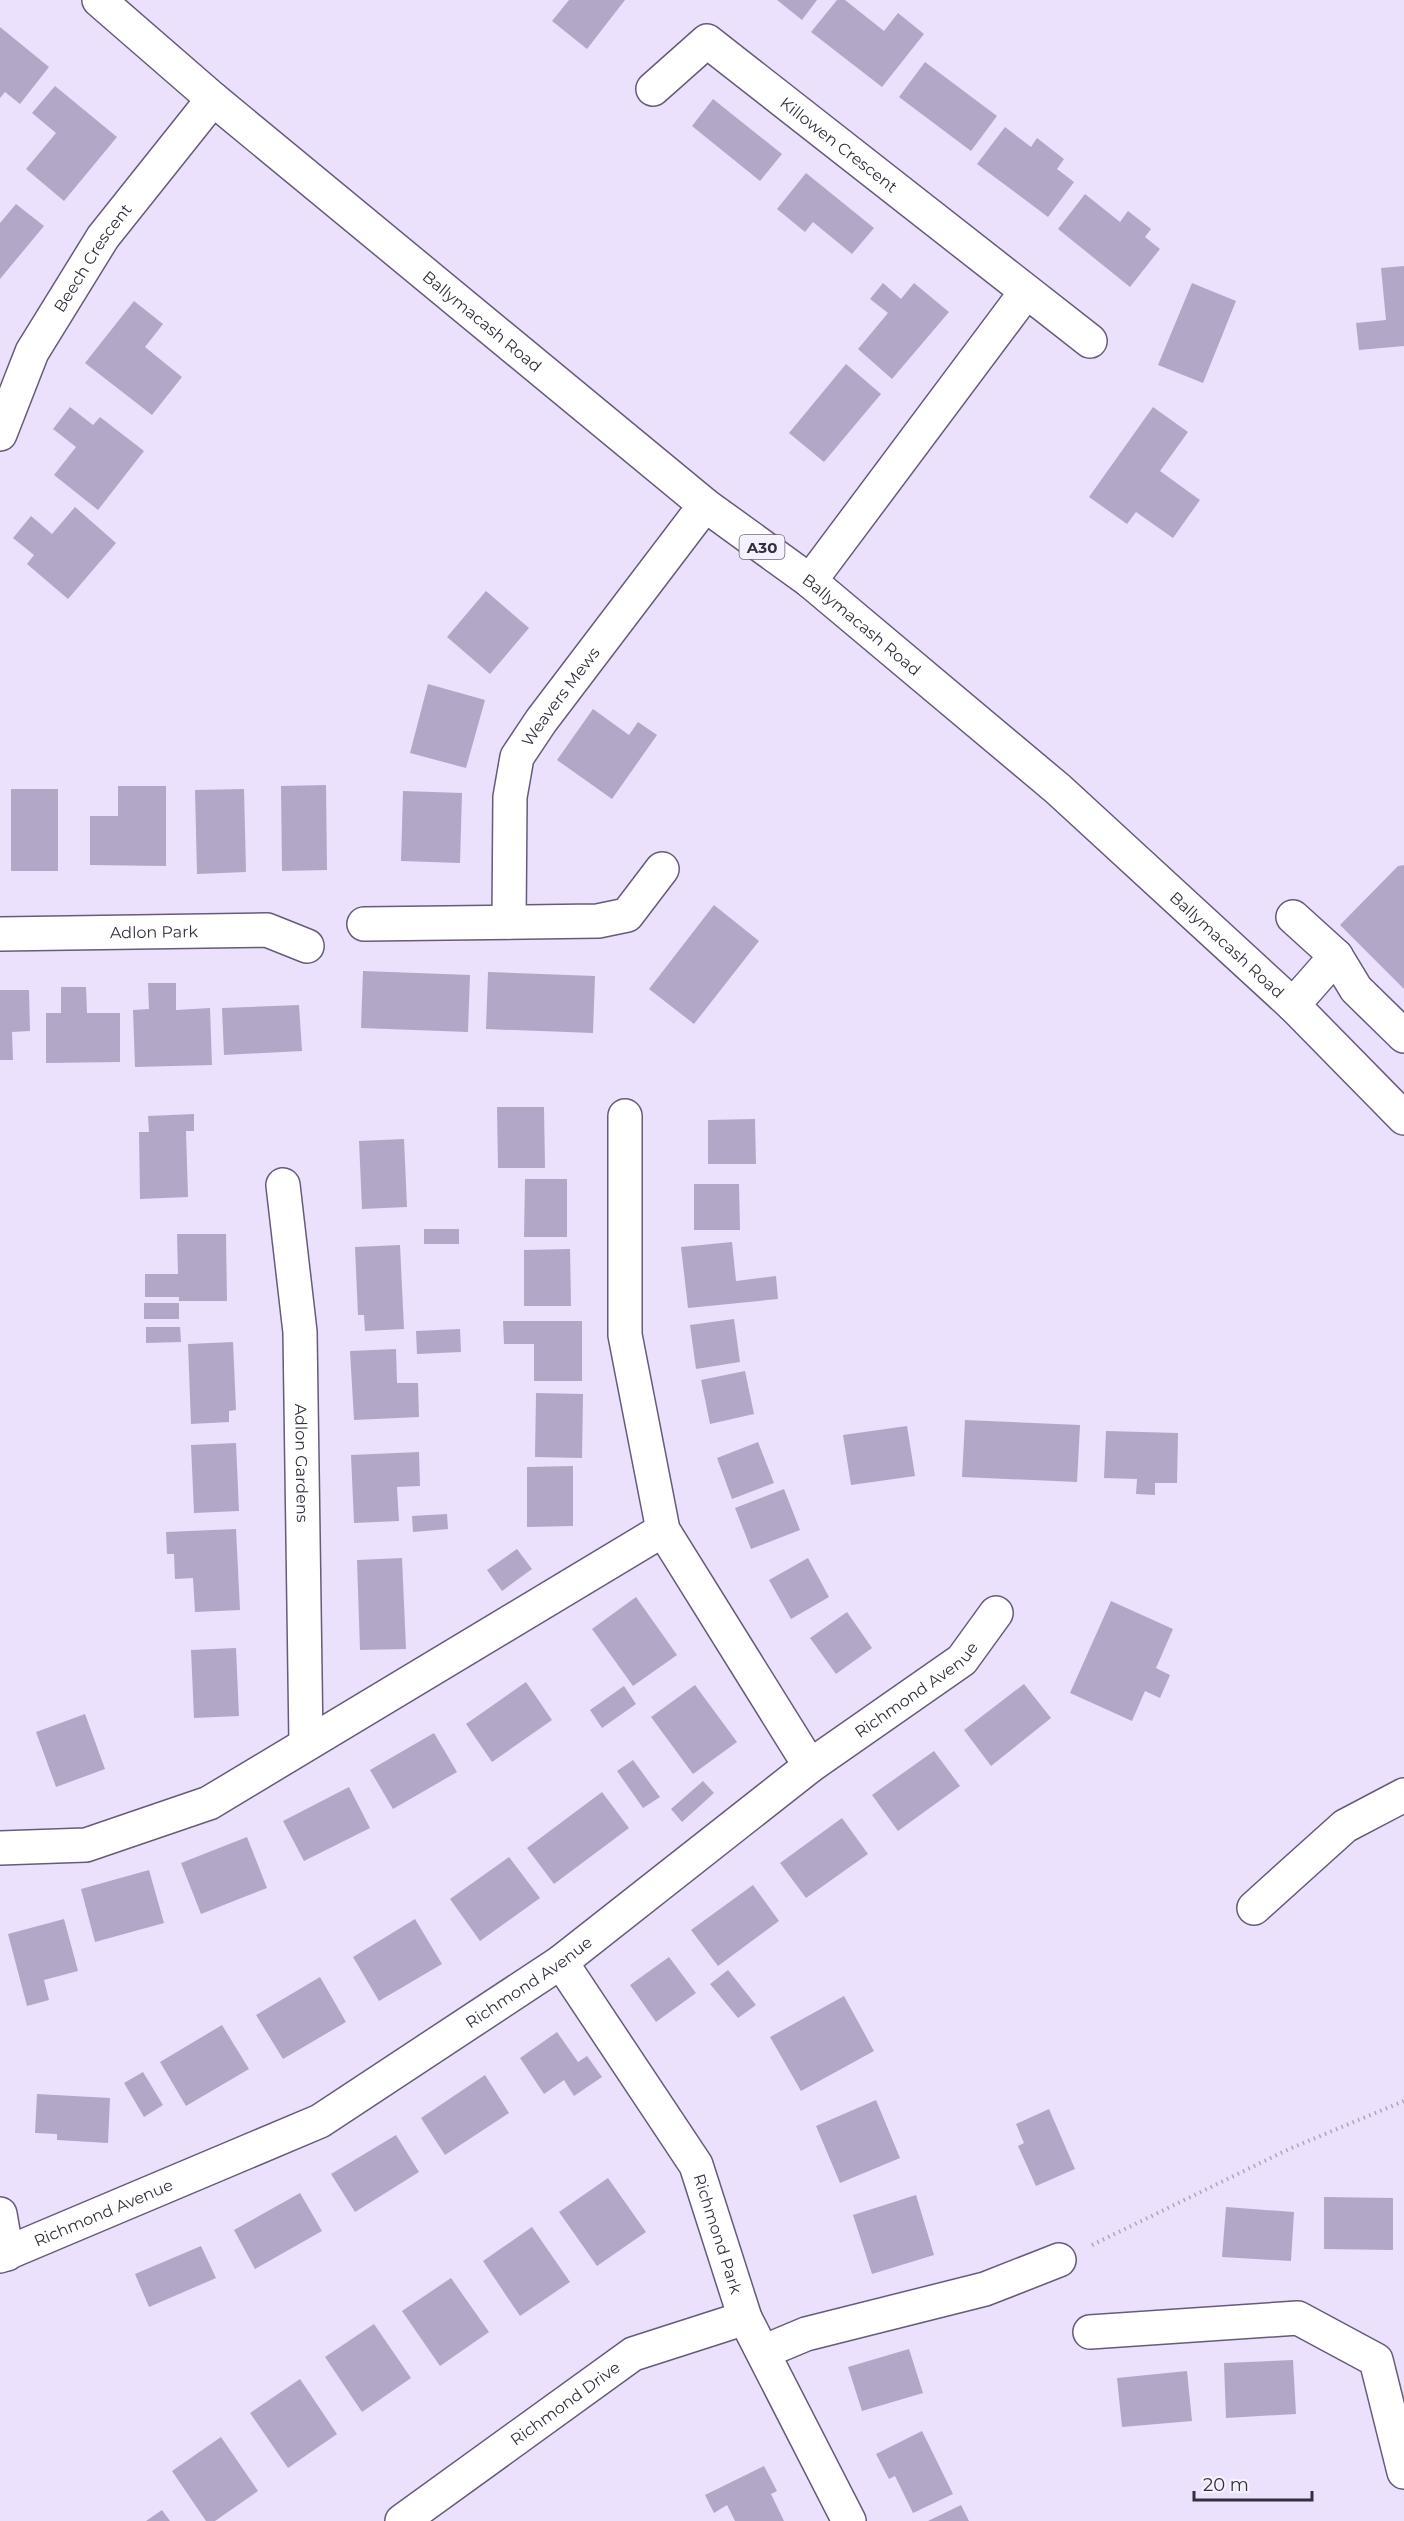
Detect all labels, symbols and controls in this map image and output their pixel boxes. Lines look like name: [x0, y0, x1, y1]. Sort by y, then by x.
street label: Killowen Crescent: [777, 93, 902, 197]
street label: Beech Crescent: [50, 199, 136, 315]
street label: Ballymacash Road: [419, 267, 545, 376]
road number: A30: [740, 535, 784, 559]
street label: Ballymacash Road: [799, 569, 925, 679]
street label: Weavers Mews: [517, 643, 603, 750]
street label: Ballymacash Road: [1166, 887, 1288, 1002]
street label: Adlon Park: [110, 922, 199, 942]
street label: Adlon Gardens: [292, 1403, 312, 1523]
street label: Richmond Avenue: [851, 1638, 982, 1741]
street label: Richmond Avenue: [462, 1932, 596, 2032]
street label: Richmond Park: [690, 2171, 746, 2297]
street label: Richmond Avenue: [31, 2175, 176, 2250]
street label: Richmond Drive: [506, 2357, 623, 2449]
scale bar: [1194, 2464, 1312, 2502]
text: 20 m: [1203, 2474, 1249, 2496]

